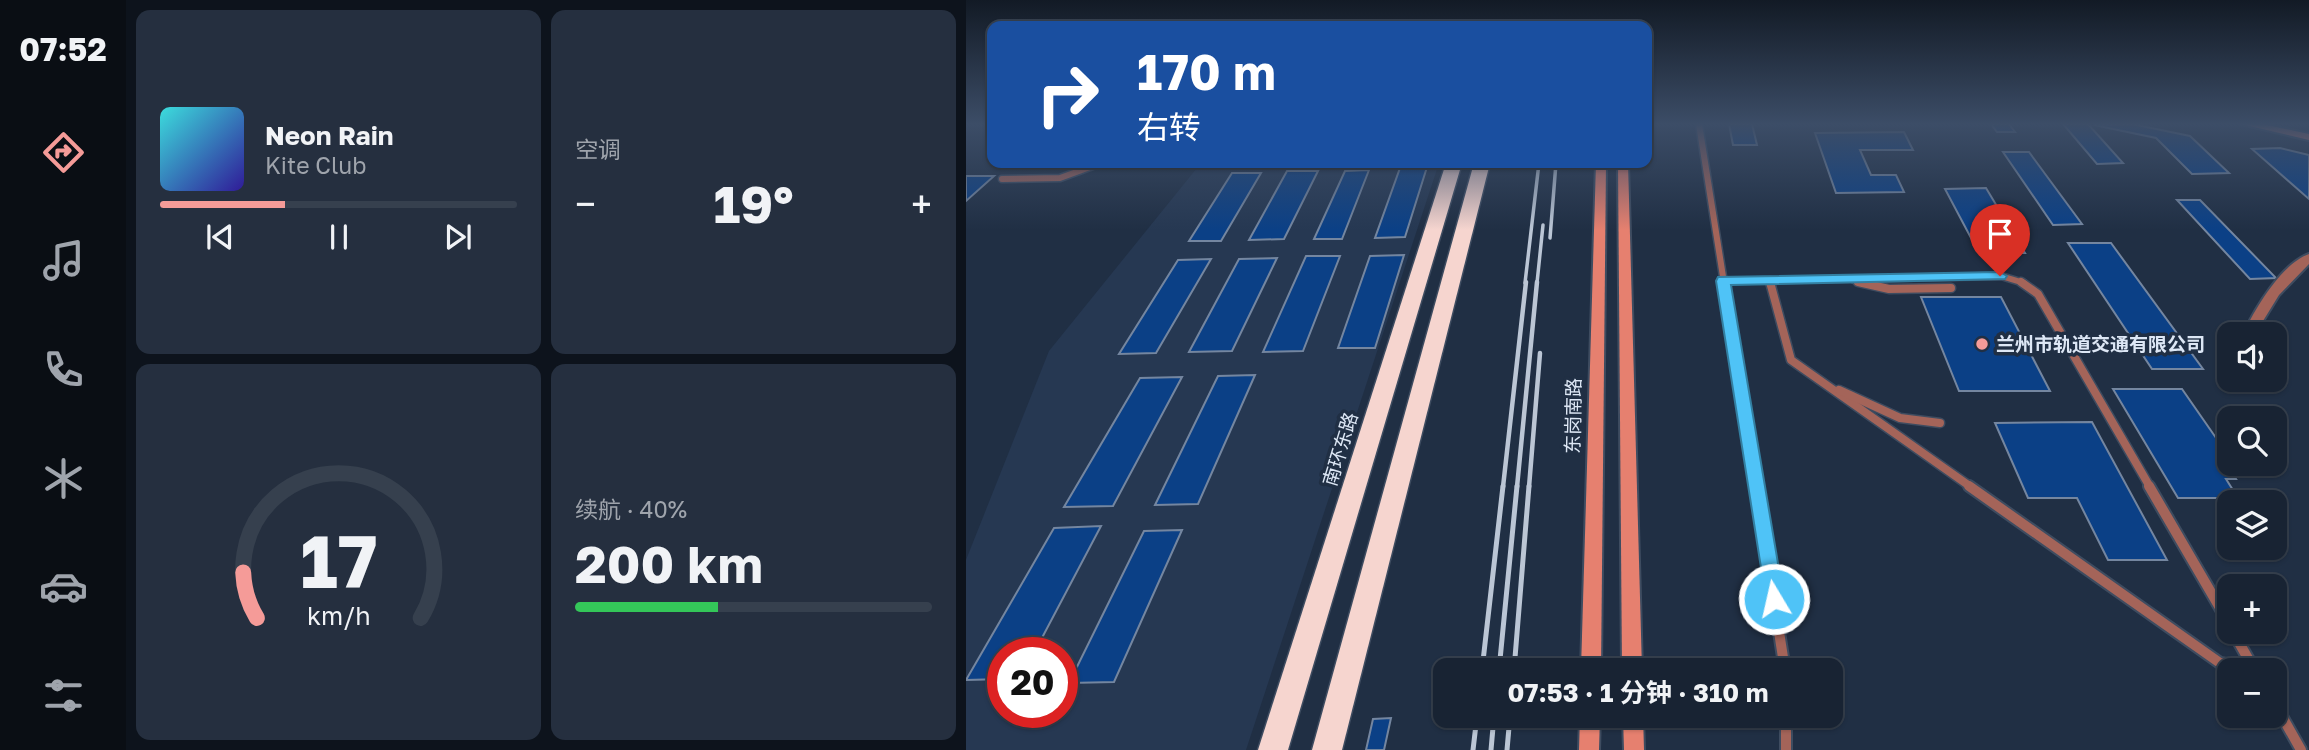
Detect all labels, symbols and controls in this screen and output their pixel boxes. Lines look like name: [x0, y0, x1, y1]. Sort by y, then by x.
text: 07:52: [19, 30, 107, 68]
text: 170 m: [1137, 42, 1276, 101]
icon: right: [1022, 49, 1113, 140]
text: 右转: [1137, 108, 1201, 146]
text: Neon Rain: [265, 120, 394, 151]
icon: directions: [39, 128, 88, 177]
text: 空调: [575, 135, 621, 163]
text: Kite Club: [265, 151, 366, 179]
text: 19°: [713, 172, 794, 234]
text: −: [575, 181, 596, 226]
text: +: [911, 181, 932, 226]
pin: [1970, 204, 2030, 276]
icon: arrive: [1981, 215, 2019, 253]
icon: previous: [201, 218, 239, 256]
icon: pause: [320, 218, 358, 256]
icon: next: [439, 218, 477, 256]
icon: music: [39, 236, 88, 285]
map controls: [2217, 322, 2287, 728]
button: sound: [2217, 322, 2287, 392]
place label: 兰州市轨道交通有限公司: [1996, 332, 2205, 355]
marker: 兰州市轨道交通有限公司: [1974, 336, 1990, 352]
icon: phone: [39, 345, 88, 394]
street label: 东岗南路: [1560, 378, 1585, 454]
button: search: [2217, 406, 2287, 476]
street label: 南环东路: [1317, 409, 1362, 489]
icon: climate: [39, 454, 88, 503]
button: layers: [2217, 490, 2287, 560]
text: 续航 · 40%: [575, 495, 687, 523]
text: 17: [300, 517, 377, 604]
text: 200 km: [575, 532, 763, 594]
icon: car: [39, 562, 88, 611]
position arrow: [1737, 562, 1811, 636]
button: +: [2217, 574, 2287, 644]
text: km/h: [307, 600, 370, 631]
speed limit sign: 20: [987, 637, 1078, 728]
button: −: [2217, 658, 2287, 728]
icon: filters: [39, 671, 88, 720]
text: 07:53 · 1 分钟 · 310 m: [1507, 677, 1769, 708]

